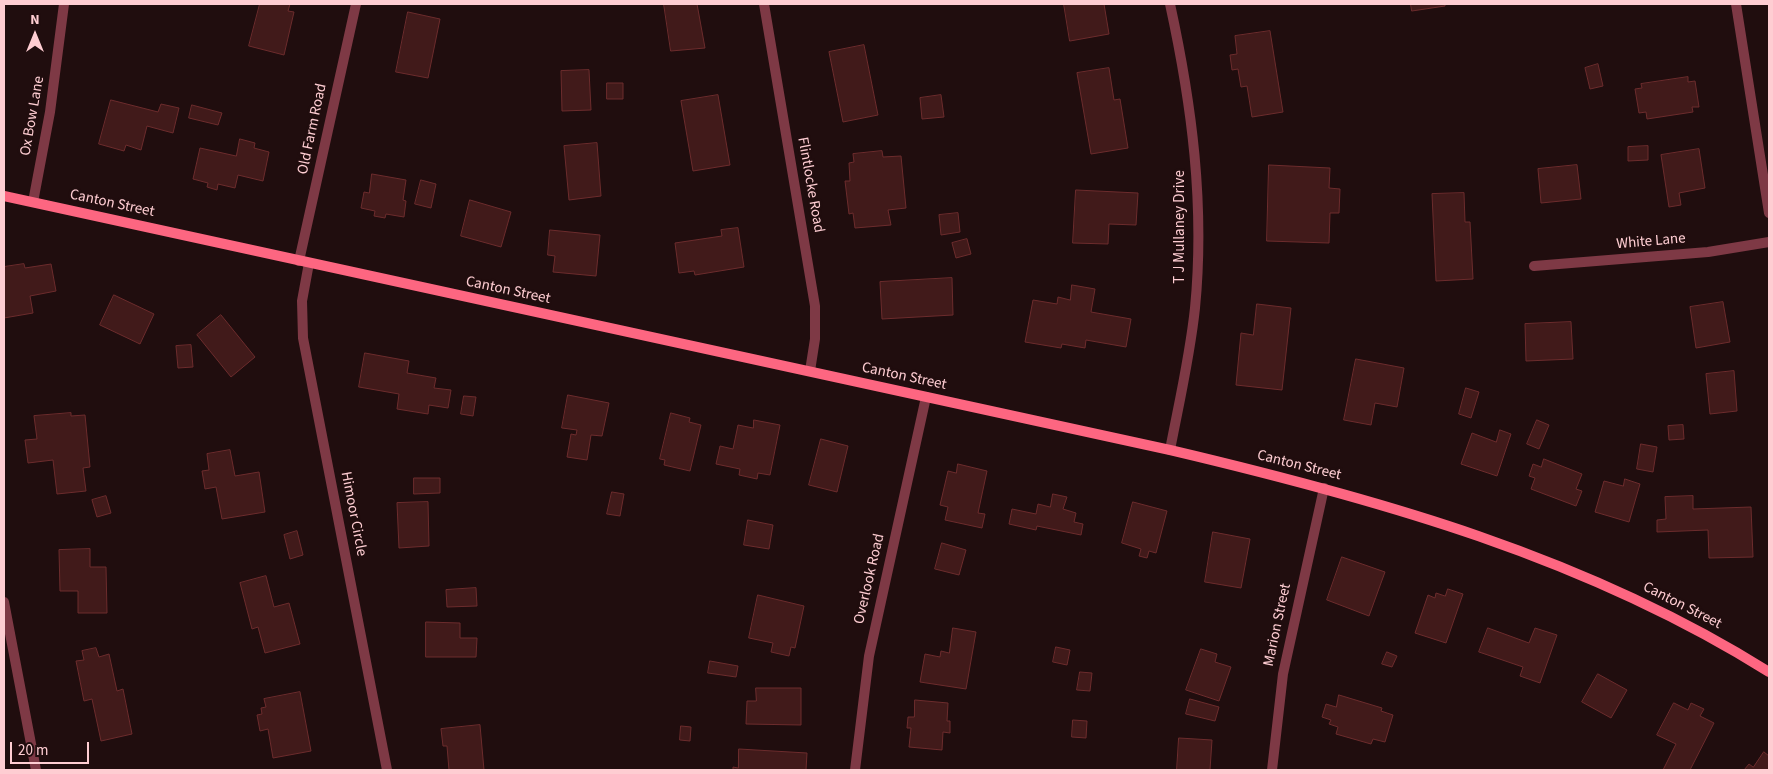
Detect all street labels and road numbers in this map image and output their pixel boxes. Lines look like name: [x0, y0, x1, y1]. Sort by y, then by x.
street label: Ox Bow Lane: [17, 75, 49, 157]
street label: Old Farm Road: [295, 82, 331, 176]
street label: Flintlocke Road: [793, 136, 827, 234]
street label: T J Mullaney Drive: [1172, 170, 1190, 284]
street label: Canton Street: [68, 186, 156, 222]
street label: White Lane: [1616, 230, 1686, 254]
street label: Canton Street: [464, 273, 552, 309]
street label: Canton Street: [860, 359, 948, 395]
street label: Canton Street: [1255, 447, 1343, 485]
street label: Himoor Circle: [336, 470, 370, 558]
street label: Overlook Road: [851, 532, 889, 626]
street label: Canton Street: [1640, 578, 1724, 634]
street label: Marion Street: [1260, 582, 1296, 668]

